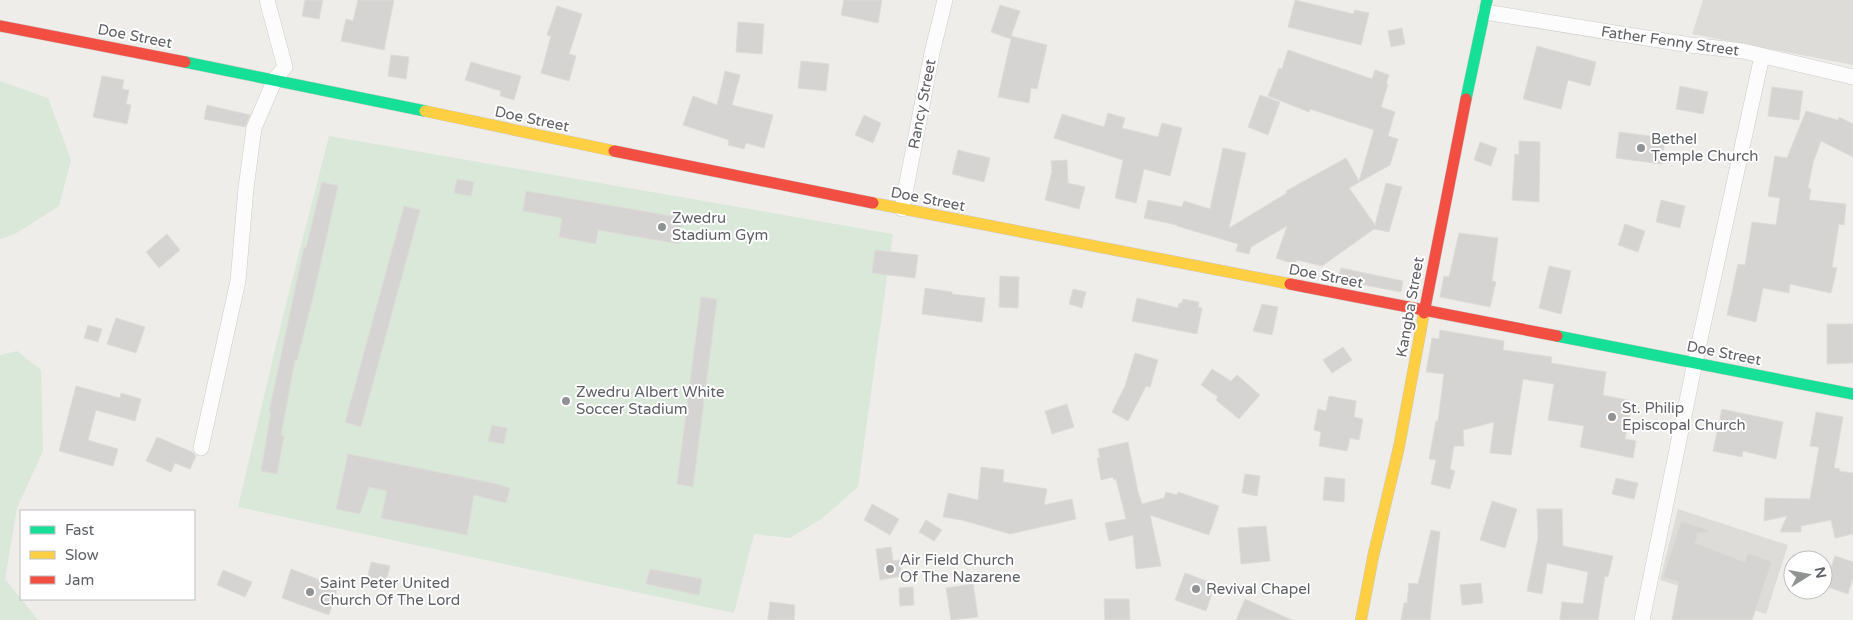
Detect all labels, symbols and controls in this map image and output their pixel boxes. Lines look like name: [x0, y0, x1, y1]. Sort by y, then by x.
street label: Doe Street: [96, 20, 174, 52]
street label: Father Fenny Street: [1600, 22, 1740, 60]
street label: Rancy Street: [904, 57, 940, 150]
street label: Doe Street: [493, 102, 571, 136]
place label: Bethel Temple Church: [1651, 130, 1758, 165]
marker: Bethel Temple Church: [1635, 142, 1647, 154]
street label: Doe Street: [889, 183, 967, 215]
place label: Zwedru Stadium Gym: [672, 209, 768, 244]
marker: Zwedru Stadium Gym: [656, 221, 668, 233]
street label: Kangba Street: [1392, 255, 1428, 359]
street label: Doe Street: [1287, 260, 1365, 292]
street label: Doe Street: [1685, 337, 1763, 369]
place label: Zwedru Albert White Soccer Stadium: [576, 383, 724, 418]
marker: Zwedru Albert White Soccer Stadium: [560, 395, 572, 407]
place label: St. Philip Episcopal Church: [1622, 399, 1746, 434]
marker: St. Philip Episcopal Church: [1606, 411, 1618, 423]
legend: [20, 510, 195, 600]
text: Fast: [65, 521, 95, 539]
text: Slow: [65, 546, 99, 564]
north arrow: [1783, 550, 1833, 600]
place label: Air Field Church Of The Nazarene: [900, 551, 1020, 586]
marker: Air Field Church Of The Nazarene: [884, 563, 896, 575]
text: N: [1811, 565, 1830, 580]
text: Jam: [65, 571, 94, 589]
place label: Saint Peter United Church Of The Lord: [320, 574, 460, 609]
place label: Revival Chapel: [1206, 580, 1310, 598]
marker: Revival Chapel: [1190, 583, 1202, 595]
marker: Saint Peter United Church Of The Lord: [304, 586, 316, 598]

